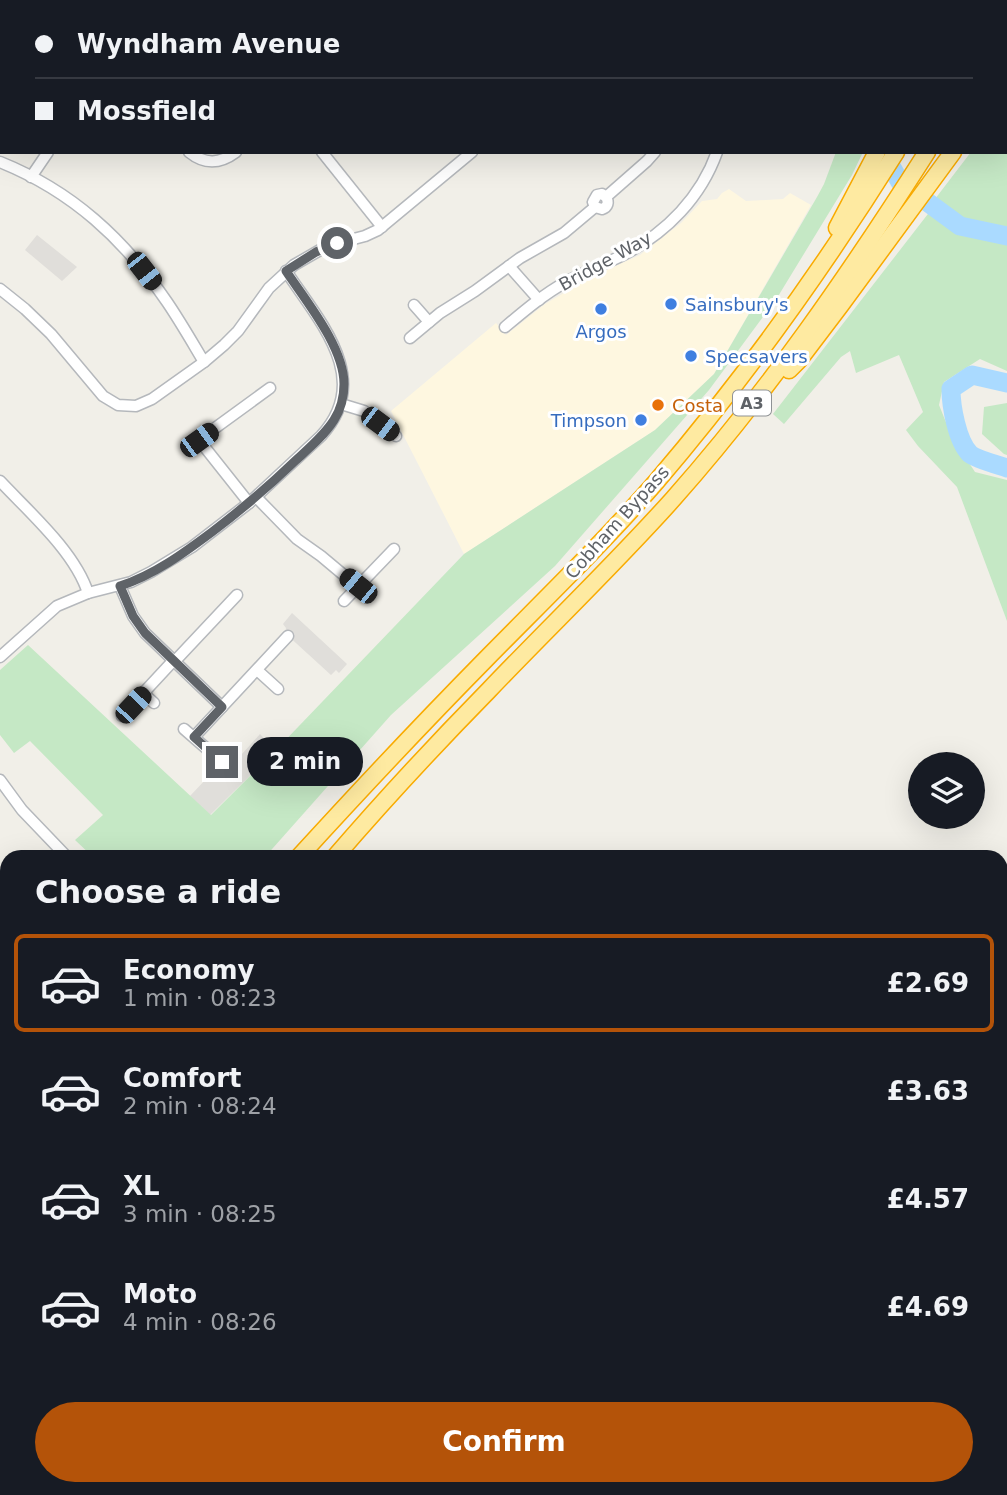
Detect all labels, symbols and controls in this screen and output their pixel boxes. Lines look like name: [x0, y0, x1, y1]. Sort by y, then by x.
text: Wyndham Avenue: [77, 29, 340, 59]
text: Mossfield: [77, 96, 216, 126]
route start: [321, 227, 353, 259]
street label: Bridge Way: [555, 227, 655, 295]
car: [123, 248, 166, 294]
place label: Sainsbury's: [685, 294, 788, 315]
marker: Sainsbury's: [663, 296, 679, 312]
marker: Argos: [593, 301, 609, 317]
place label: Argos: [575, 321, 627, 342]
place label: Specsavers: [705, 346, 808, 367]
marker: Specsavers: [683, 348, 699, 364]
road number: A3: [733, 390, 771, 416]
place label: Costa: [672, 395, 723, 416]
marker: Costa: [650, 397, 666, 413]
car: [357, 403, 404, 445]
place label: Timpson: [550, 410, 627, 431]
marker: Timpson: [633, 412, 649, 428]
car: [176, 419, 223, 461]
street label: Cobham Bypass: [561, 461, 673, 583]
car: [336, 565, 381, 607]
car: [111, 682, 156, 728]
callout: 2 min: [246, 738, 362, 786]
route end: [206, 746, 238, 778]
text: 2 min: [269, 748, 341, 774]
map controls: [908, 752, 985, 829]
button: layers: [908, 752, 985, 829]
text: Choose a ride: [35, 873, 281, 911]
icon: car: [39, 952, 102, 1015]
text: Economy: [123, 955, 254, 985]
text: £2.69: [887, 968, 969, 998]
text: 1 min · 08:23: [123, 985, 277, 1011]
icon: car: [39, 1060, 102, 1123]
text: Comfort: [123, 1063, 241, 1093]
text: £3.63: [887, 1076, 969, 1106]
text: 2 min · 08:24: [123, 1093, 277, 1119]
icon: car: [39, 1168, 102, 1231]
text: XL: [123, 1171, 160, 1201]
text: £4.57: [887, 1184, 969, 1214]
text: 3 min · 08:25: [123, 1201, 277, 1227]
icon: car: [39, 1276, 102, 1339]
text: Moto: [123, 1279, 197, 1309]
text: £4.69: [887, 1292, 969, 1322]
text: 4 min · 08:26: [123, 1309, 277, 1335]
button: Confirm: [35, 1402, 973, 1482]

